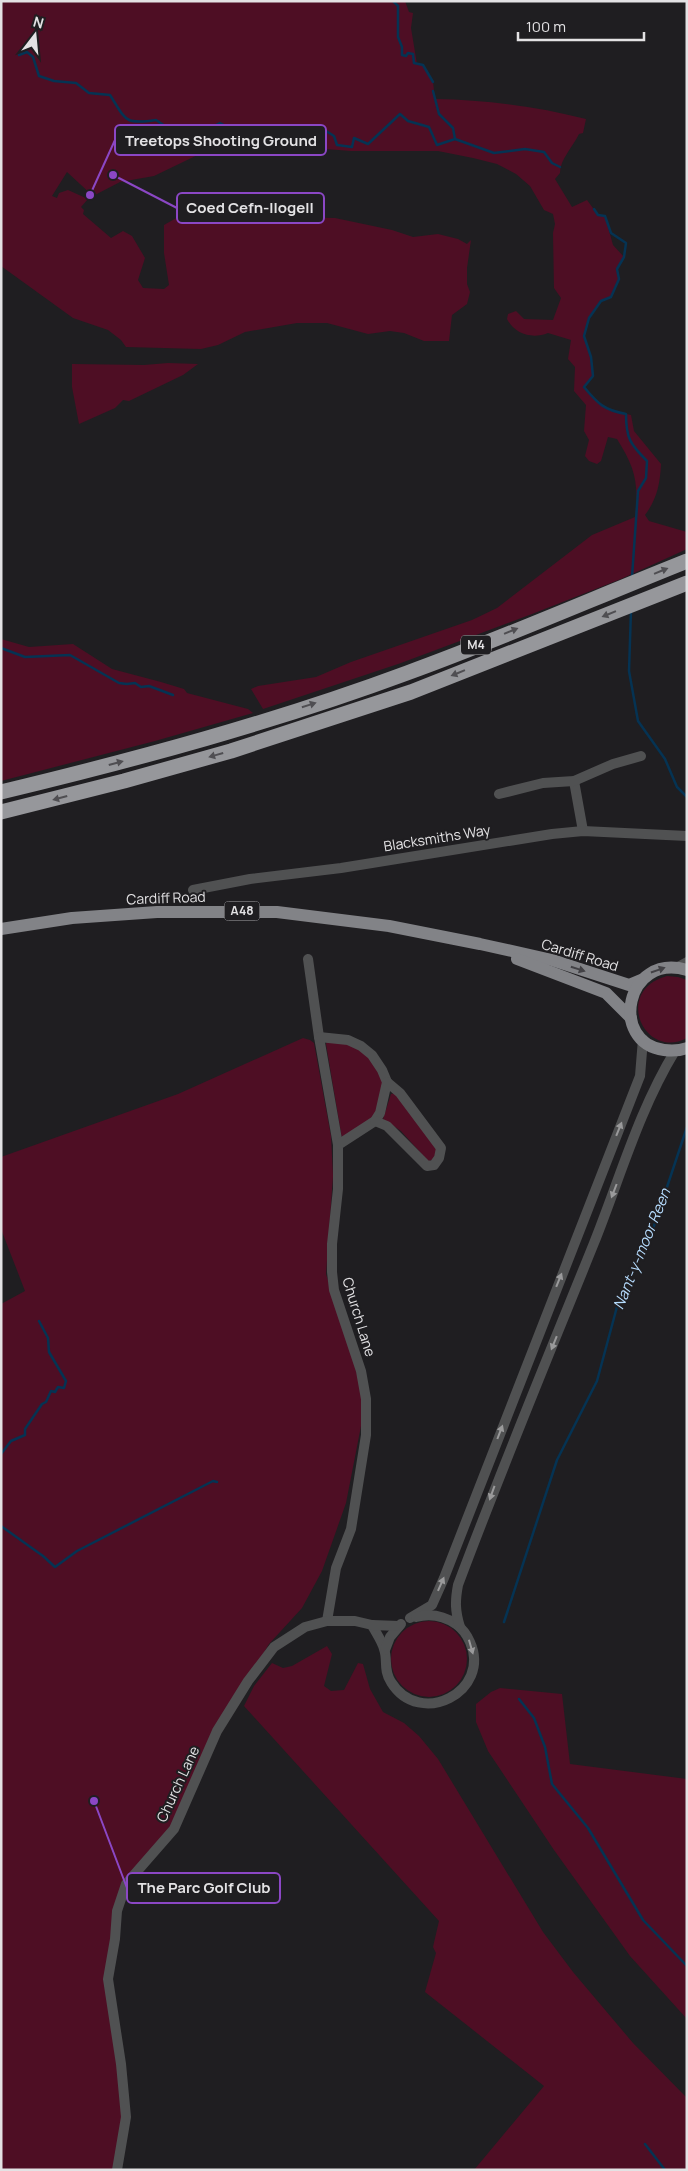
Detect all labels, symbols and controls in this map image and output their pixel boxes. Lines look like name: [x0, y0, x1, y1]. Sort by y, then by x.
north arrow: [10, 10, 60, 60]
scale bar: [518, 10, 644, 42]
text: N: [31, 12, 46, 33]
text: 100 m: [526, 16, 566, 37]
callout: Treetops Shooting Ground: [115, 125, 326, 155]
text: Treetops Shooting Ground: [125, 130, 317, 151]
callout: Coed Cefn-llogell: [177, 193, 324, 223]
text: Coed Cefn-llogell: [186, 197, 314, 218]
one-way arrow: [654, 567, 669, 575]
one-way arrow: [602, 610, 616, 618]
one-way arrow: [503, 627, 518, 635]
road number: M4: [461, 636, 491, 654]
one-way arrow: [451, 670, 465, 678]
one-way arrow: [302, 701, 317, 709]
one-way arrow: [209, 751, 224, 759]
one-way arrow: [109, 759, 124, 767]
one-way arrow: [52, 794, 67, 802]
street label: Blacksmiths Way: [382, 820, 492, 855]
street label: Cardiff Road: [126, 887, 206, 908]
road number: A48: [224, 901, 260, 920]
street label: Cardiff Road: [539, 934, 621, 975]
one-way arrow: [571, 965, 586, 973]
one-way arrow: [651, 966, 666, 974]
one-way arrow: [615, 1122, 623, 1136]
water label: Nant-y-moor Reen: [608, 1184, 676, 1312]
one-way arrow: [609, 1184, 617, 1199]
one-way arrow: [556, 1273, 563, 1288]
street label: Church Lane: [338, 1275, 381, 1359]
one-way arrow: [550, 1335, 557, 1350]
one-way arrow: [496, 1424, 504, 1439]
one-way arrow: [488, 1486, 496, 1501]
one-way arrow: [438, 1577, 446, 1591]
one-way arrow: [467, 1639, 475, 1654]
street label: Church Lane: [152, 1743, 203, 1825]
callout: The Parc Golf Club: [127, 1873, 280, 1903]
text: The Parc Golf Club: [137, 1877, 271, 1898]

